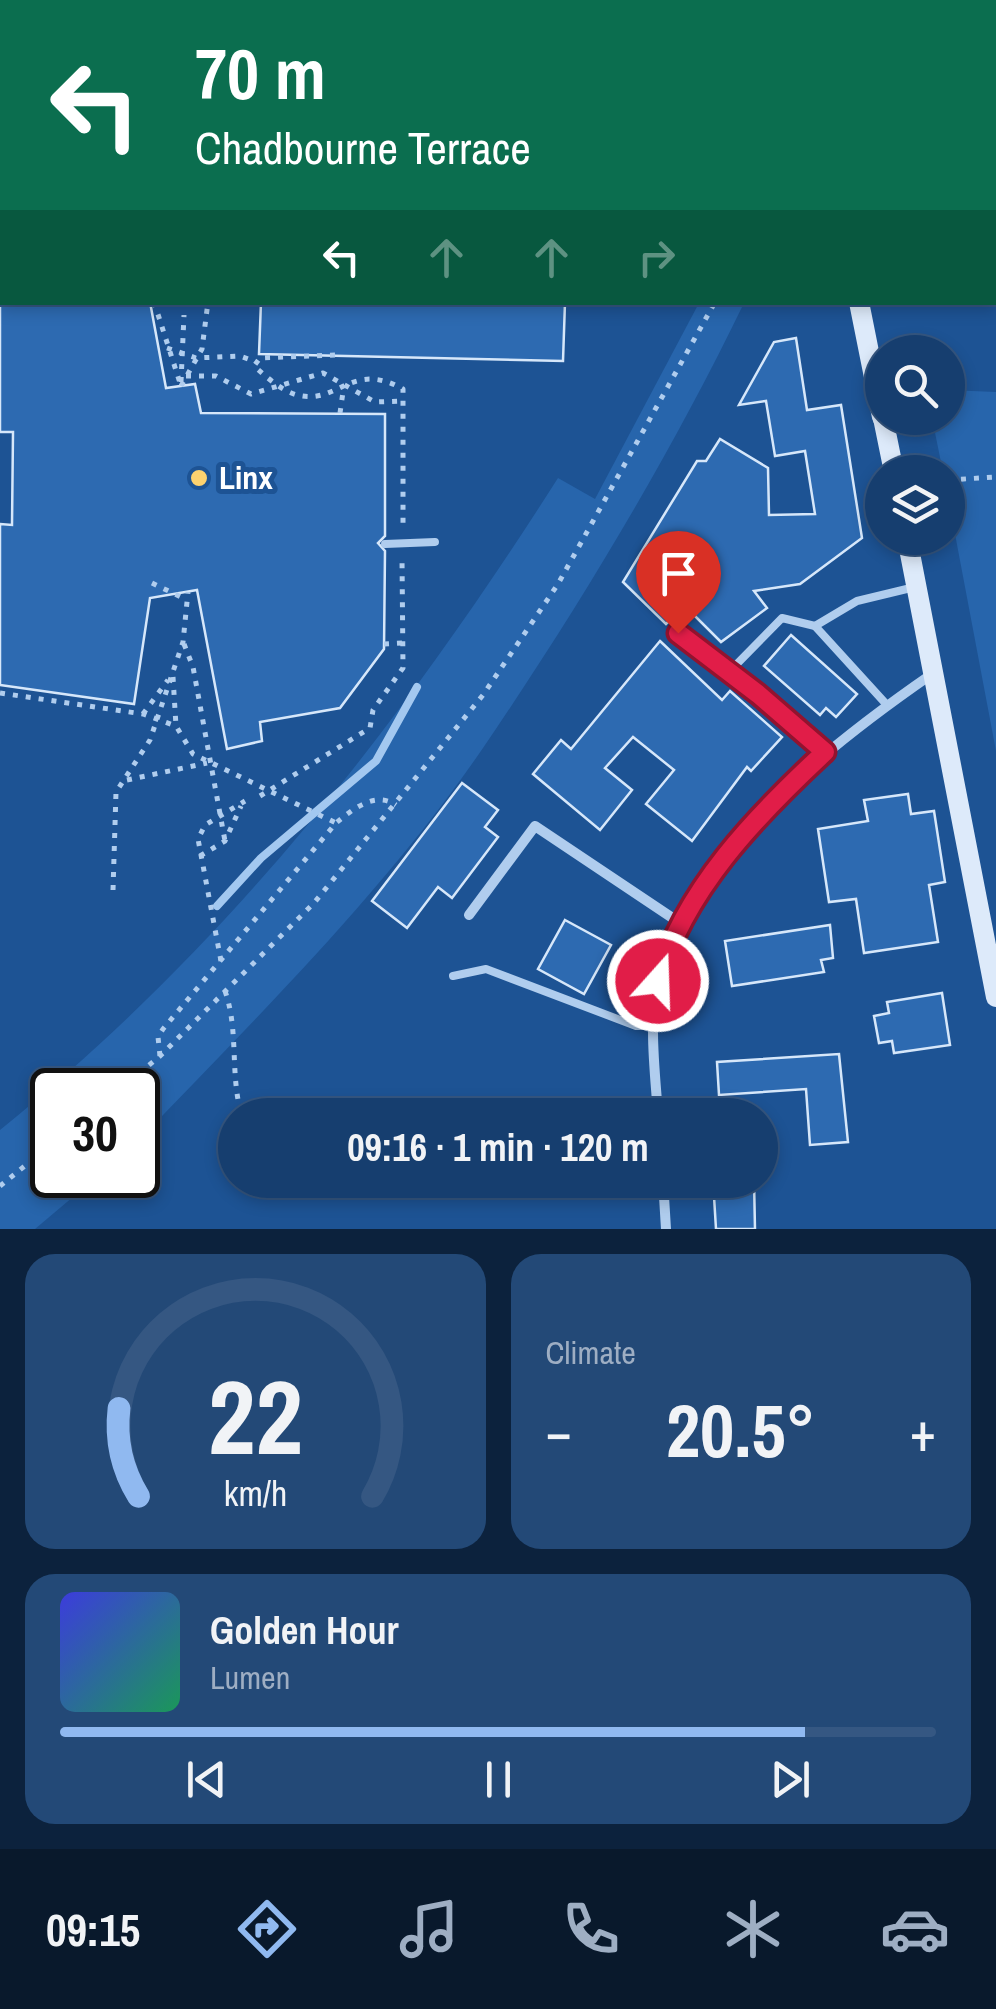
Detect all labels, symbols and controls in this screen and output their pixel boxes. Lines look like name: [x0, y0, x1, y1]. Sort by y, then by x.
text: 70 m: [195, 27, 326, 121]
icon: left: [30, 40, 160, 170]
text: Chadbourne Terrace: [195, 117, 531, 178]
icon: left: [314, 230, 369, 285]
icon: ahead: [419, 230, 474, 285]
icon: ahead: [524, 230, 579, 285]
icon: right: [629, 230, 684, 285]
map controls: [865, 335, 965, 555]
button: search: [865, 335, 965, 435]
button: layers: [865, 455, 965, 555]
place label: Linx: [219, 456, 273, 499]
marker: Linx: [188, 467, 210, 489]
pin: [636, 531, 721, 634]
icon: arrive: [651, 546, 706, 601]
position arrow: [606, 929, 710, 1033]
speed limit sign: 30: [30, 1068, 160, 1198]
text: 09:16 · 1 min · 120 m: [347, 1122, 649, 1173]
text: Climate: [546, 1331, 636, 1374]
text: 22: [208, 1346, 303, 1486]
text: 20.5°: [666, 1379, 816, 1480]
text: −: [546, 1394, 572, 1468]
text: +: [910, 1394, 936, 1468]
text: km/h: [223, 1469, 287, 1517]
text: Golden Hour: [210, 1605, 399, 1656]
text: Lumen: [210, 1656, 290, 1699]
icon: previous: [179, 1752, 234, 1807]
icon: pause: [471, 1752, 526, 1807]
icon: next: [763, 1752, 818, 1807]
icon: directions: [232, 1894, 302, 1964]
icon: music: [394, 1894, 464, 1964]
icon: phone: [556, 1894, 626, 1964]
icon: climate: [718, 1894, 788, 1964]
icon: car: [880, 1894, 950, 1964]
text: 09:15: [46, 1899, 140, 1960]

